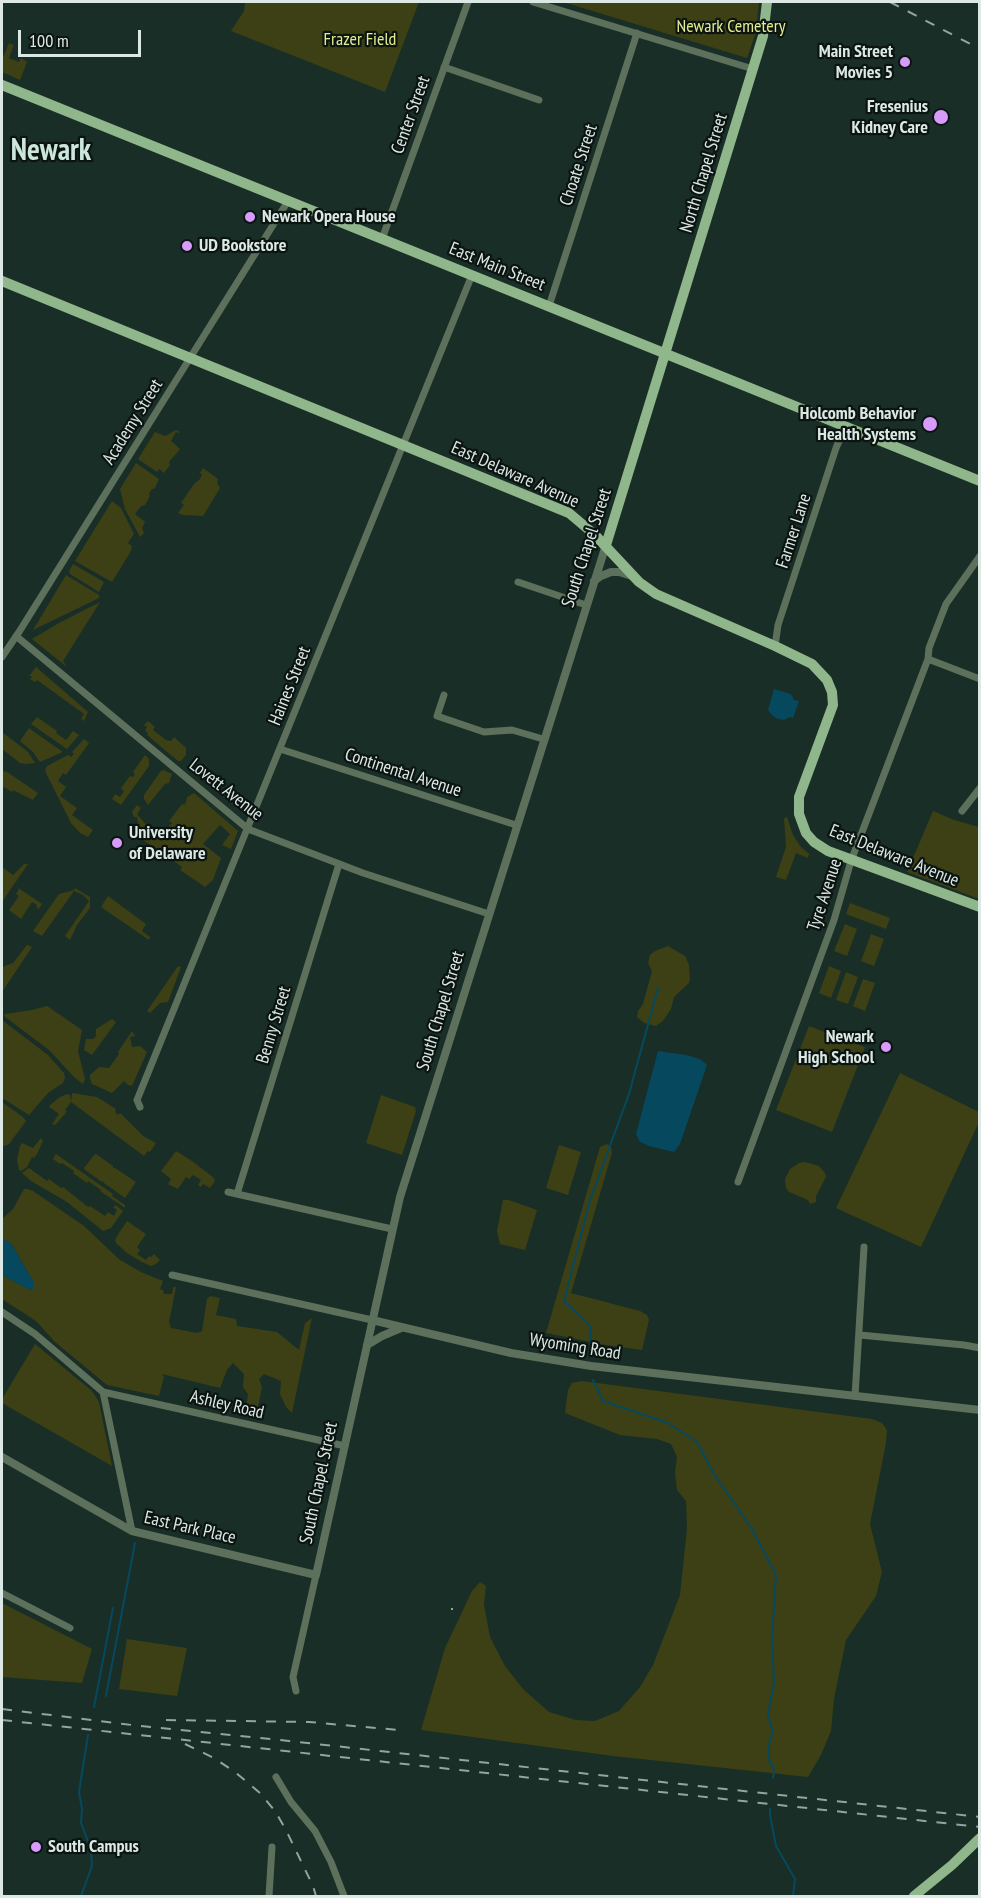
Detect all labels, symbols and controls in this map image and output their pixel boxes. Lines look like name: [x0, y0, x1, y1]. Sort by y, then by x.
park label: Newark Cemetery: [677, 16, 785, 38]
scale bar: [21, 18, 144, 56]
text: 100 m: [29, 29, 69, 52]
park label: Frazer Field: [324, 29, 396, 51]
place label: Main Street Movies 5: [819, 41, 893, 84]
marker: Main Street Movies 5: [898, 55, 912, 69]
street label: Center Street: [387, 73, 435, 157]
place label: Fresenius Kidney Care: [852, 96, 928, 138]
marker: Fresenius Kidney Care: [932, 108, 950, 126]
street label: North Chapel Street: [676, 111, 732, 235]
street label: Choate Street: [556, 122, 602, 208]
district label: Newark: [11, 133, 91, 169]
place label: Newark Opera House: [262, 206, 396, 228]
marker: Newark Opera House: [243, 210, 257, 224]
place label: UD Bookstore: [199, 235, 286, 257]
street label: East Main Street: [446, 238, 548, 296]
marker: UD Bookstore: [180, 239, 194, 253]
street label: Academy Street: [98, 375, 168, 469]
place label: Holcomb Behavior Health Systems: [800, 403, 916, 446]
marker: Holcomb Behavior Health Systems: [921, 415, 939, 433]
street label: East Delaware Avenue: [448, 437, 582, 513]
street label: South Chapel Street: [558, 486, 616, 610]
street label: Farmer Lane: [772, 491, 816, 571]
street label: Haines Street: [264, 643, 316, 729]
street label: Continental Avenue: [342, 744, 464, 802]
street label: Lovett Avenue: [185, 754, 267, 826]
street label: East Delaware Avenue: [826, 820, 962, 892]
place label: University of Delaware: [129, 822, 206, 864]
marker: University of Delaware: [110, 836, 124, 850]
street label: Tyre Avenue: [803, 856, 847, 934]
street label: South Chapel Street: [413, 949, 469, 1073]
street label: Benny Street: [252, 984, 296, 1066]
place label: Newark High School: [798, 1026, 874, 1068]
marker: Newark High School: [879, 1040, 893, 1054]
street label: Wyoming Road: [528, 1329, 622, 1365]
street label: Ashley Road: [188, 1386, 266, 1424]
street label: South Chapel Street: [296, 1420, 342, 1546]
street label: East Park Place: [142, 1507, 238, 1549]
place label: South Campus: [48, 1836, 139, 1858]
marker: South Campus: [29, 1840, 43, 1854]

